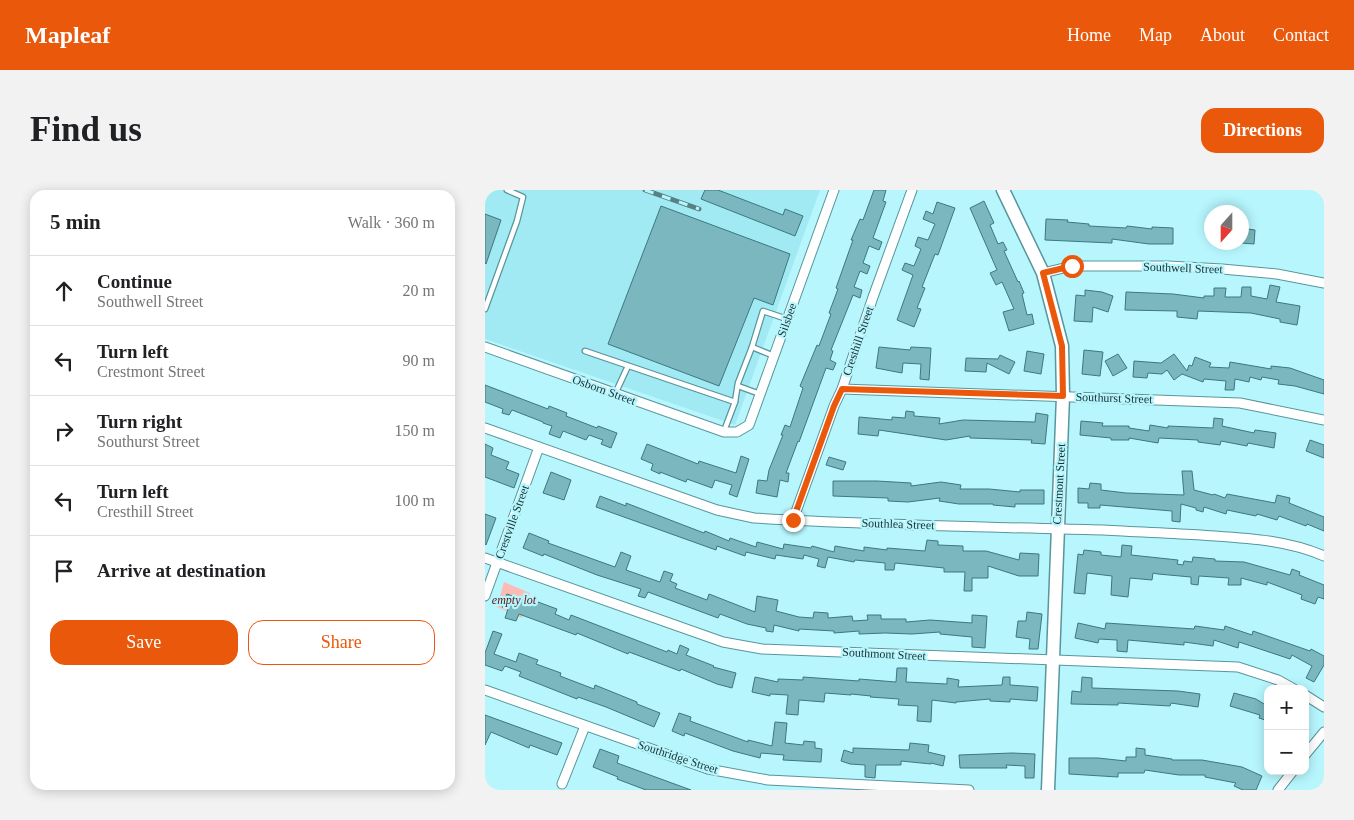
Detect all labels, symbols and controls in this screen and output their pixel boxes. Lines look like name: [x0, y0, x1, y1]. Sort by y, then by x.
text: Mapleaf: [25, 22, 110, 48]
text: Home: [1067, 25, 1111, 45]
text: Map: [1139, 25, 1172, 45]
text: About: [1200, 25, 1245, 45]
text: Contact: [1273, 25, 1329, 45]
button: Directions: [1201, 108, 1324, 153]
text: Find us: [30, 110, 142, 149]
north arrow: [1204, 205, 1249, 250]
text: 5 min: [50, 210, 101, 234]
text: Walk · 360 m: [348, 214, 435, 231]
route start: [1061, 255, 1084, 278]
street label: Southwell Street: [1143, 260, 1224, 276]
text: Continue: [97, 271, 172, 292]
icon: ahead: [50, 277, 78, 305]
text: 20 m: [403, 282, 435, 299]
text: Southwell Street: [97, 293, 203, 310]
street label: Silsbee: [774, 301, 800, 339]
street label: Cresthill Street: [840, 304, 877, 377]
text: Turn left: [97, 341, 169, 362]
icon: left: [50, 347, 78, 375]
text: 90 m: [403, 352, 435, 369]
text: Crestmont Street: [97, 363, 205, 380]
street label: Osborn Street: [570, 372, 638, 408]
street label: Southurst Street: [1075, 390, 1153, 406]
text: Turn right: [97, 411, 182, 432]
icon: right: [50, 417, 78, 445]
text: 150 m: [395, 422, 435, 439]
text: Southurst Street: [97, 433, 200, 450]
street label: Crestmont Street: [1050, 443, 1068, 525]
text: Turn left: [97, 481, 169, 502]
street label: Crestville Street: [492, 483, 532, 561]
icon: left: [50, 487, 78, 515]
text: 100 m: [395, 492, 435, 509]
text: Cresthill Street: [97, 503, 193, 520]
route end: [782, 509, 805, 532]
street label: Southlea Street: [861, 516, 935, 532]
icon: arrive: [50, 557, 78, 585]
text: Arrive at destination: [97, 560, 266, 581]
park label: empty lot: [492, 593, 537, 607]
button: Save: [50, 620, 238, 665]
button: Share: [248, 620, 435, 665]
street label: Southmont Street: [842, 645, 927, 663]
map controls: [1264, 685, 1309, 775]
button: +: [1264, 685, 1309, 730]
button: −: [1264, 730, 1309, 775]
street label: Southridge Street: [636, 737, 721, 777]

